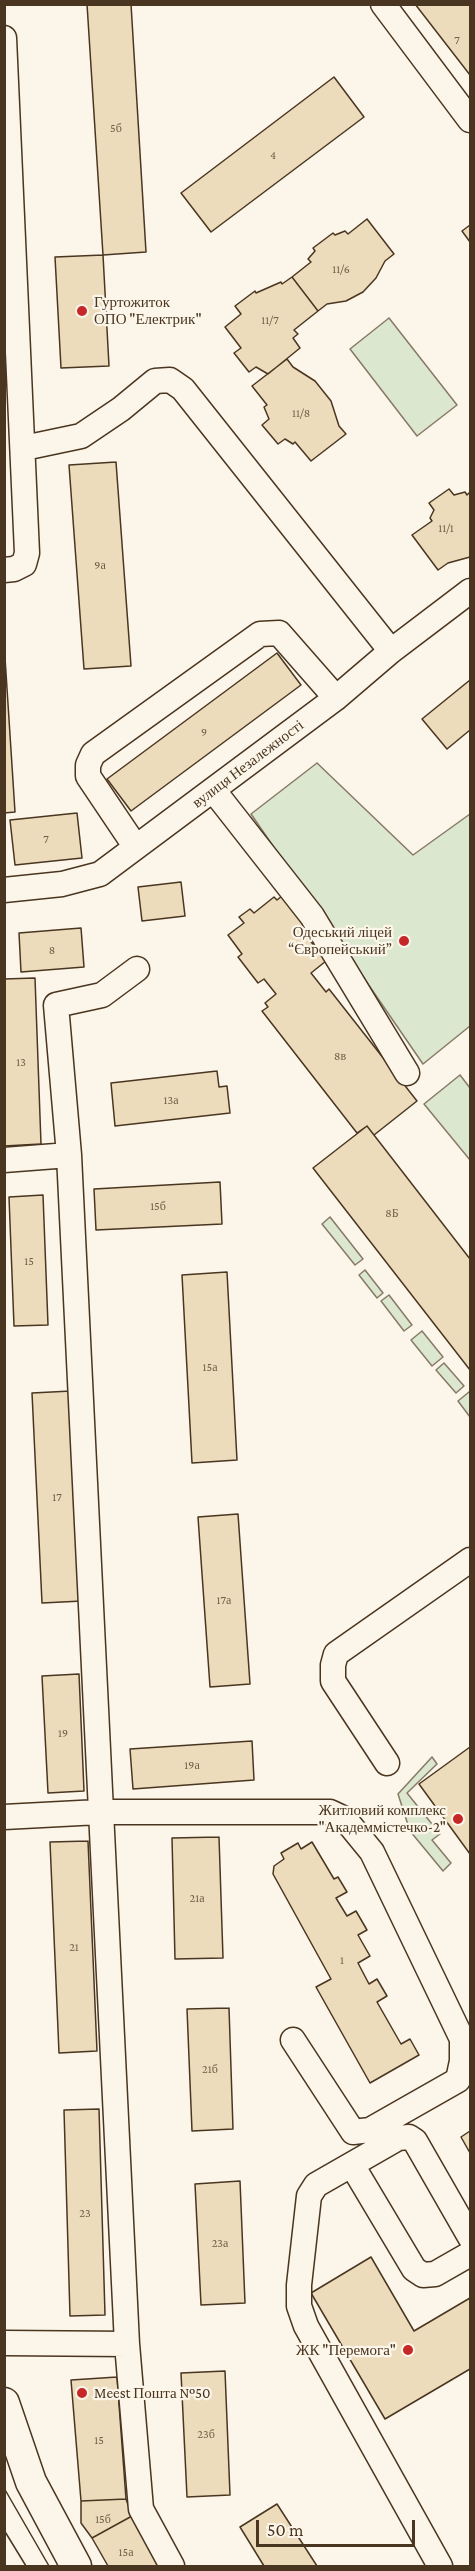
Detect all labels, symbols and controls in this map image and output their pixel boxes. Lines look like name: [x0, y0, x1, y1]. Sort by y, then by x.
house number: 7: [454, 33, 460, 47]
house number: 5б: [110, 121, 122, 135]
house number: 4: [270, 148, 276, 162]
house number: 11/6: [332, 262, 350, 276]
place label: Гуртожиток ОПО "Електрик": [94, 293, 202, 328]
marker: Гуртожиток ОПО "Електрик": [75, 304, 89, 318]
house number: 11/7: [261, 313, 279, 327]
house number: 11/8: [292, 406, 310, 420]
house number: 11/1: [438, 521, 454, 535]
house number: 9а: [94, 558, 106, 572]
street label: вулиця Незалежності: [189, 716, 307, 812]
house number: 9: [201, 725, 207, 739]
house number: 7: [43, 832, 49, 846]
place label: Одеський ліцей “Європейський”: [288, 923, 392, 958]
marker: Одеський ліцей “Європейський”: [397, 934, 411, 948]
house number: 8: [49, 943, 55, 957]
house number: 8в: [334, 1049, 346, 1063]
house number: 13: [16, 1055, 26, 1069]
house number: 13а: [163, 1093, 179, 1107]
house number: 15б: [150, 1199, 166, 1213]
house number: 8Б: [385, 1206, 399, 1220]
house number: 15: [24, 1254, 34, 1268]
house number: 15а: [203, 1360, 217, 1374]
house number: 17: [52, 1490, 62, 1504]
house number: 17а: [217, 1593, 231, 1607]
house number: 19: [58, 1726, 68, 1740]
house number: 19а: [184, 1758, 200, 1772]
place label: Житловий комплекс "Академмістечко-2": [318, 1801, 446, 1836]
marker: Житловий комплекс "Академмістечко-2": [451, 1812, 465, 1826]
house number: 21а: [189, 1891, 205, 1905]
house number: 21: [69, 1940, 79, 1954]
house number: 1: [340, 1953, 344, 1967]
house number: 21б: [202, 2062, 218, 2076]
house number: 23: [79, 2206, 91, 2220]
house number: 23а: [212, 2236, 228, 2250]
place label: ЖК "Перемога": [296, 2341, 396, 2359]
marker: ЖК "Перемога": [401, 2343, 415, 2357]
place label: Meest Пошта №50: [94, 2384, 210, 2402]
marker: Meest Пошта №50: [75, 2386, 89, 2400]
house number: 23б: [197, 2427, 215, 2441]
house number: 15: [94, 2433, 104, 2447]
scale bar: [259, 2508, 418, 2546]
house number: 15б: [95, 2512, 111, 2526]
text: 50 m: [267, 2520, 304, 2540]
house number: 15а: [119, 2545, 133, 2559]

